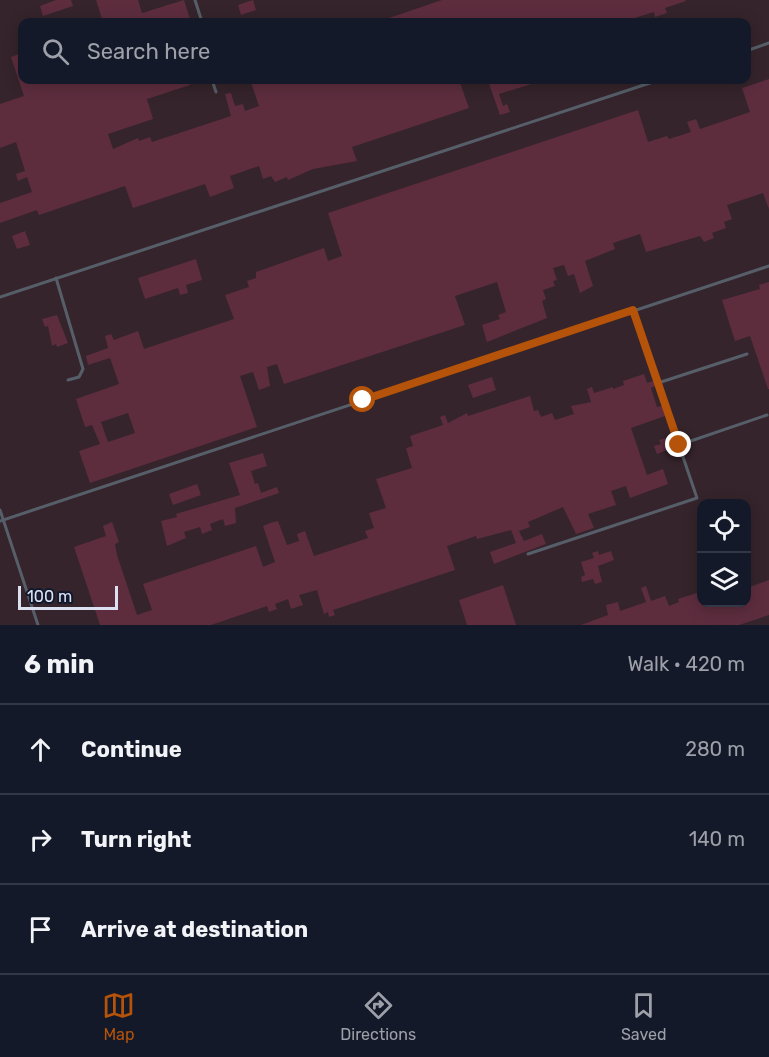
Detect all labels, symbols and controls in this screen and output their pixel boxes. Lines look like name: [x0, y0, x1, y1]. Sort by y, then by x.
search box: [18, 18, 751, 84]
icon: search: [39, 35, 72, 68]
text: Search here: [87, 38, 210, 65]
route start: [349, 386, 375, 412]
route end: [665, 431, 691, 457]
map controls: [697, 499, 751, 607]
button: locate: [697, 499, 751, 553]
button: layers: [697, 553, 751, 607]
scale bar: [18, 583, 118, 610]
text: 100 m: [27, 587, 72, 606]
text: 6 min: [24, 649, 94, 680]
text: Walk · 420 m: [627, 652, 745, 676]
icon: ahead: [24, 733, 57, 766]
text: Continue: [81, 736, 182, 763]
text: 280 m: [685, 737, 745, 761]
icon: right: [24, 823, 57, 856]
text: Turn right: [81, 826, 191, 853]
text: 140 m: [689, 827, 745, 851]
icon: arrive: [24, 913, 57, 946]
text: Arrive at destination: [81, 916, 308, 943]
tab: Map: [102, 989, 135, 1044]
tab: Directions: [340, 989, 416, 1044]
tab: Saved: [621, 989, 667, 1044]

